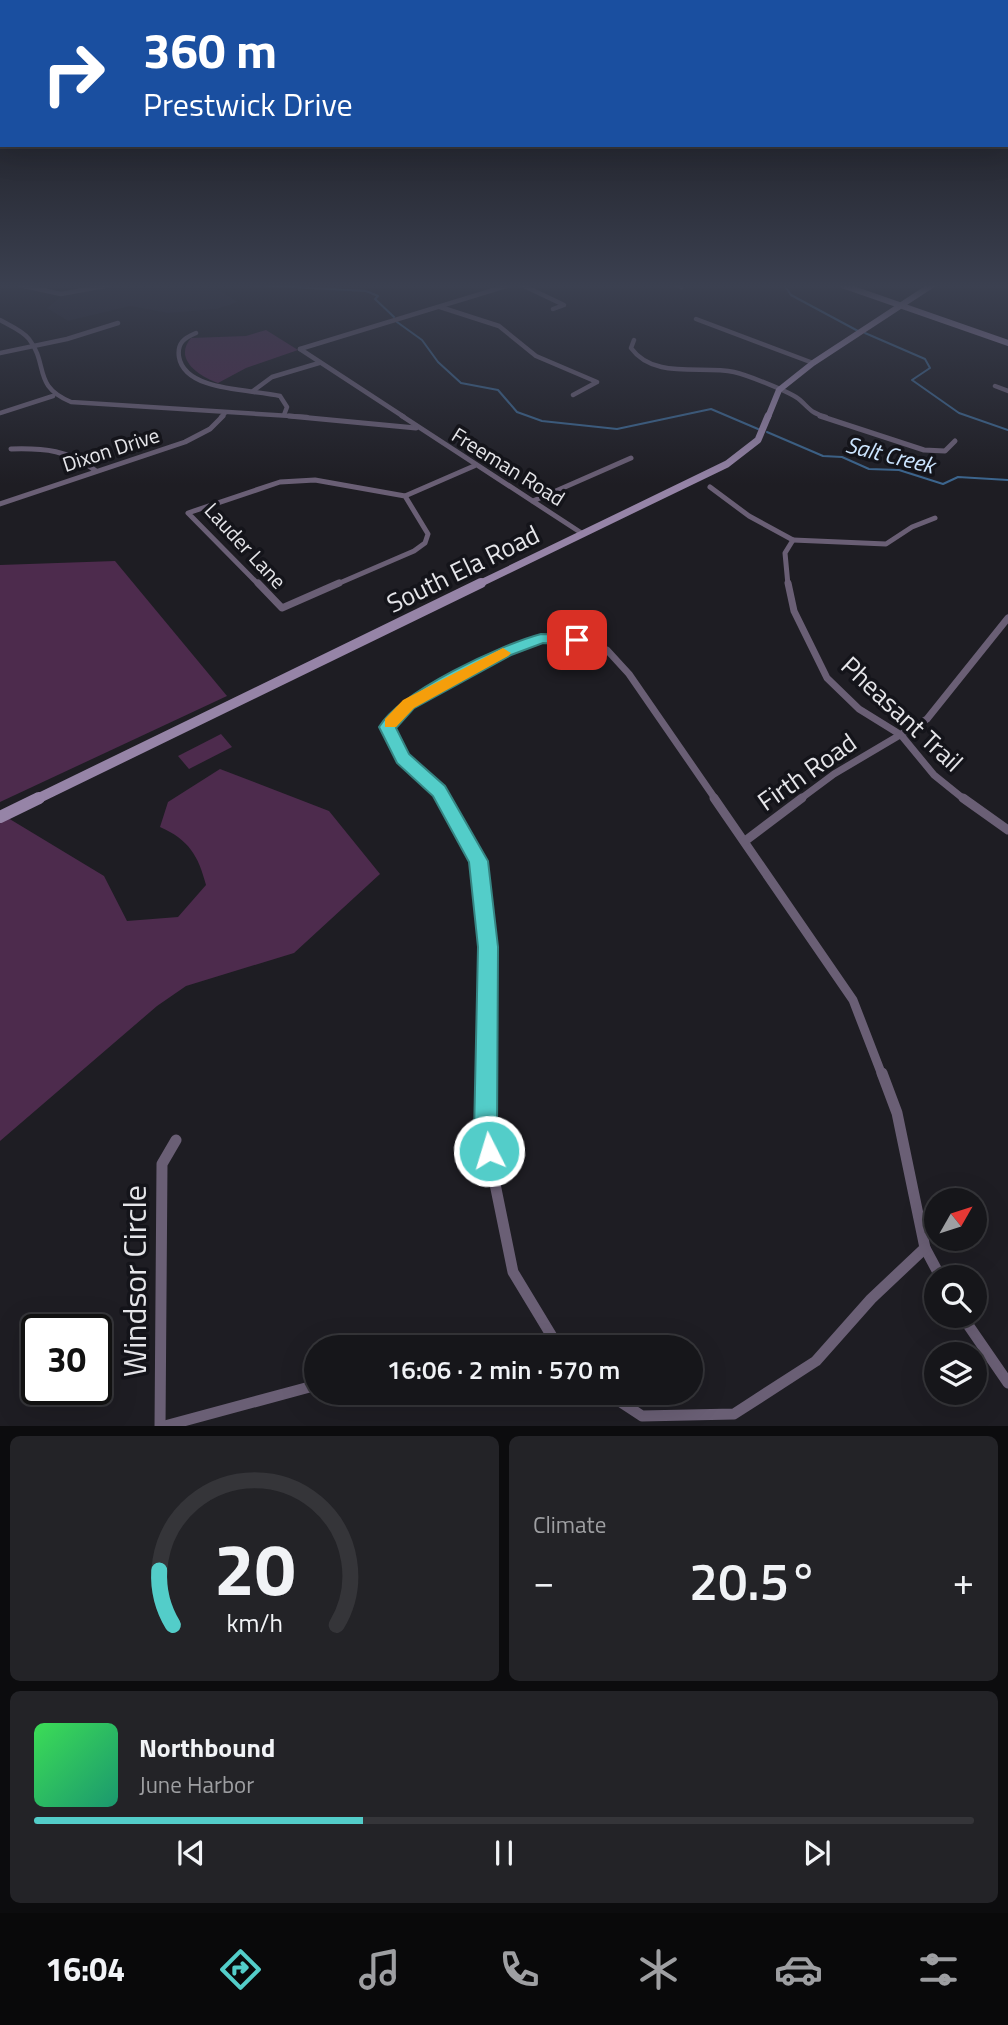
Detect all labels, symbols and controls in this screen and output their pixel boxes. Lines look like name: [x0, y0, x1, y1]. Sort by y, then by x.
text: 360 m: [143, 12, 277, 87]
icon: right: [28, 28, 119, 119]
text: Prestwick Drive: [143, 80, 353, 128]
street label: Dixon Drive: [58, 418, 163, 480]
street label: Freeman Road: [446, 419, 571, 514]
water label: Salt Creek: [842, 427, 941, 483]
street label: Lauder Lane: [197, 495, 294, 596]
street label: South Ela Road: [380, 515, 546, 622]
pin: [547, 610, 607, 670]
icon: arrive: [558, 621, 596, 659]
street label: Pheasant Trail: [833, 647, 972, 781]
street label: Firth Road: [749, 723, 864, 820]
position arrow: [452, 1114, 526, 1188]
street label: Windsor Circle: [110, 1185, 158, 1377]
north arrow: [924, 1188, 987, 1251]
map controls: [924, 1188, 987, 1405]
button: search: [924, 1265, 987, 1328]
speed limit sign: 30: [21, 1314, 112, 1405]
button: layers: [924, 1342, 987, 1405]
text: 16:06 · 2 min · 570 m: [387, 1350, 620, 1389]
text: Climate: [533, 1507, 606, 1542]
text: 20: [214, 1513, 295, 1623]
text: 20.5°: [689, 1541, 818, 1620]
text: −: [533, 1552, 554, 1610]
text: +: [953, 1552, 974, 1610]
text: km/h: [226, 1603, 283, 1641]
text: Northbound: [139, 1728, 275, 1767]
text: June Harbor: [139, 1767, 254, 1802]
icon: previous: [172, 1834, 210, 1872]
icon: pause: [485, 1834, 523, 1872]
icon: next: [798, 1834, 836, 1872]
text: 16:04: [45, 1945, 125, 1993]
icon: directions: [216, 1945, 265, 1994]
icon: music: [355, 1945, 404, 1994]
icon: phone: [495, 1945, 544, 1994]
icon: climate: [634, 1945, 683, 1994]
icon: car: [774, 1945, 823, 1994]
icon: filters: [914, 1945, 963, 1994]

